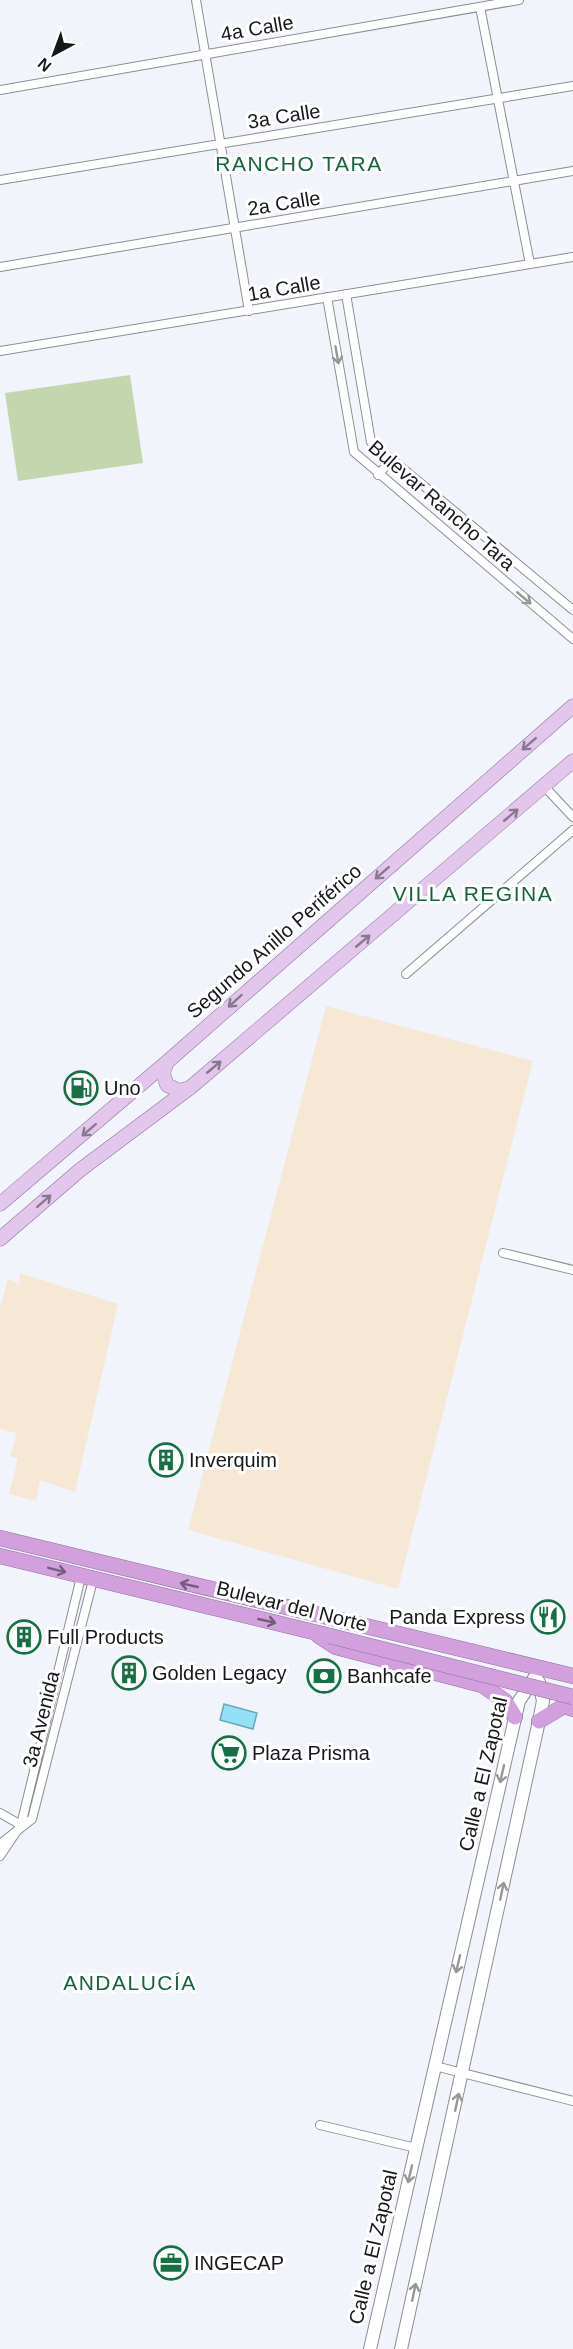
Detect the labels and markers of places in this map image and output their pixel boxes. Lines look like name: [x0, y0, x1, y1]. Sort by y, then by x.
fuel station icon: Uno: [63, 1070, 99, 1106]
place label: Uno: [104, 1077, 141, 1099]
building icon: Inverquim: [148, 1442, 184, 1478]
place label: Inverquim: [189, 1449, 277, 1471]
restaurant icon: Panda Express: [530, 1599, 566, 1635]
place label: Panda Express: [389, 1606, 525, 1628]
building icon: Full Products: [6, 1619, 42, 1655]
place label: Full Products: [47, 1626, 164, 1648]
building icon: Golden Legacy: [111, 1655, 147, 1691]
bank icon: Banhcafe: [306, 1658, 342, 1694]
place label: Golden Legacy: [152, 1662, 287, 1684]
place label: Banhcafe: [347, 1665, 432, 1687]
supermarket icon: Plaza Prisma: [211, 1735, 247, 1771]
place label: Plaza Prisma: [252, 1742, 371, 1764]
office icon: INGECAP: [153, 2245, 189, 2281]
place label: INGECAP: [194, 2252, 284, 2274]

